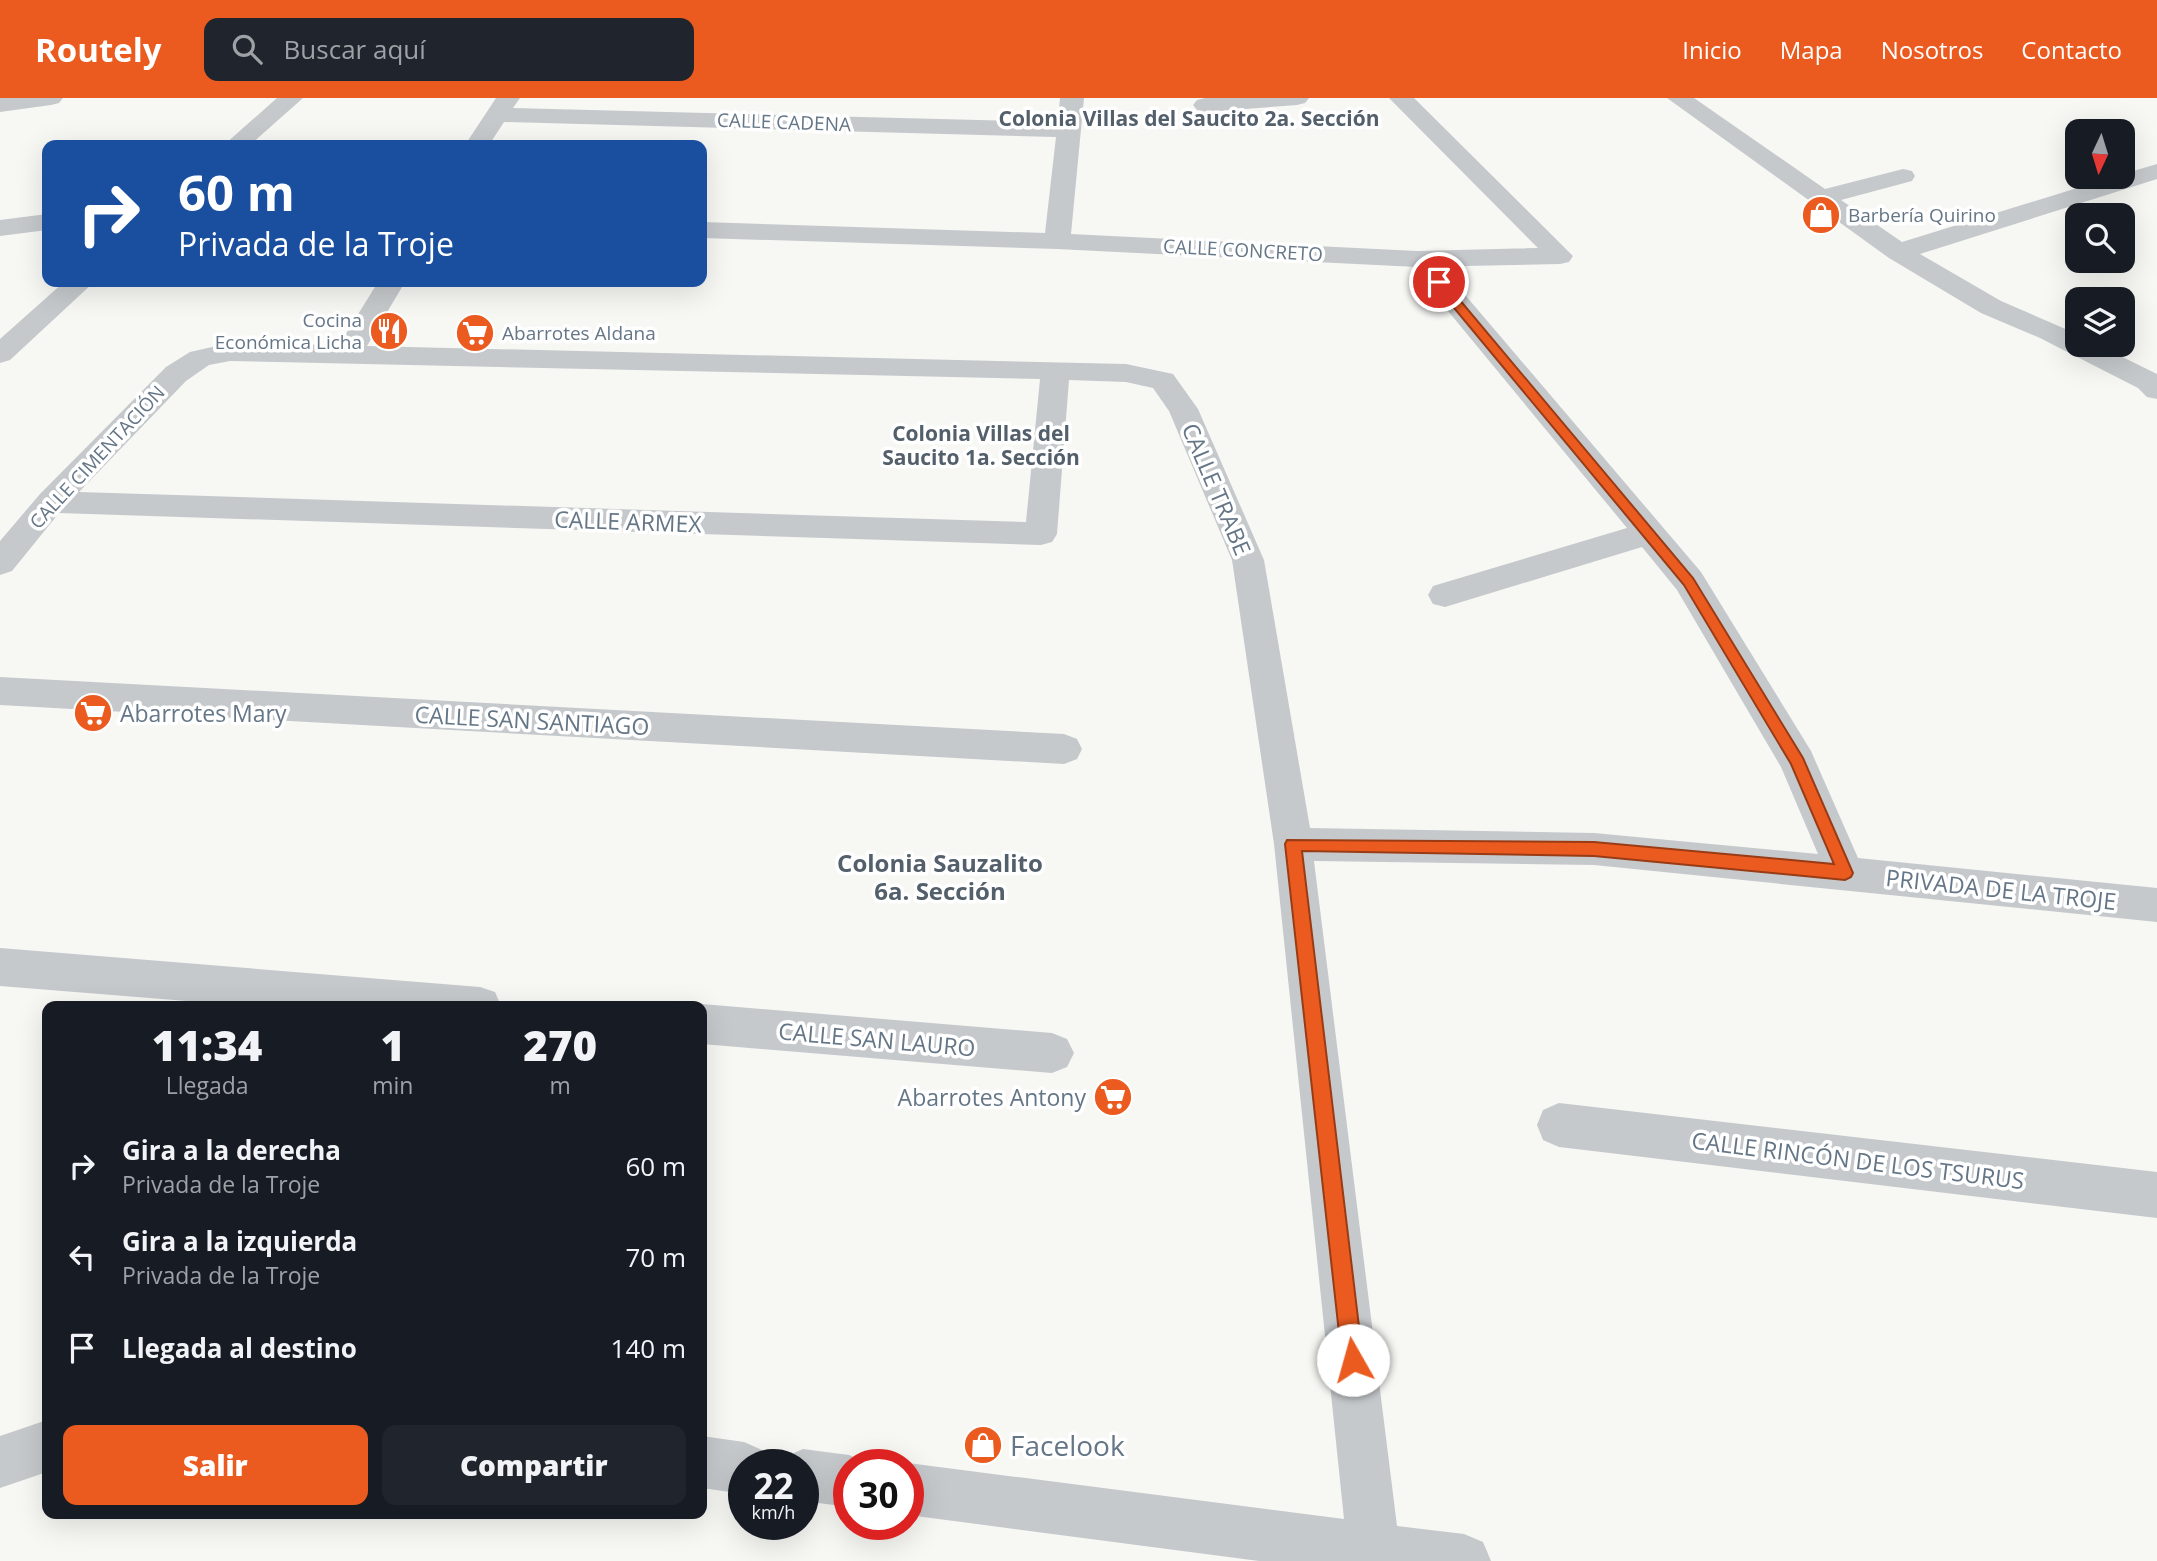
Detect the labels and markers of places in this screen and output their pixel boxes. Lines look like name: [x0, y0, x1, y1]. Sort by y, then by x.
shop icon: Barbería Quirino: [1800, 194, 1842, 236]
place label: Barbería Quirino: [1848, 202, 1996, 228]
pin: [1409, 252, 1469, 312]
place label: Cocina Económica Licha: [215, 307, 362, 355]
restaurant icon: Cocina Económica Licha: [368, 310, 410, 352]
supermarket icon: Abarrotes Aldana: [454, 312, 496, 354]
place label: Abarrotes Aldana: [502, 320, 656, 346]
supermarket icon: Abarrotes Mary: [72, 692, 114, 734]
place label: Abarrotes Mary: [120, 697, 287, 729]
supermarket icon: Abarrotes Antony: [1092, 1076, 1134, 1118]
place label: Abarrotes Antony: [898, 1081, 1086, 1113]
shop icon: Facelook: [962, 1424, 1004, 1466]
place label: Facelook: [1010, 1426, 1125, 1464]

